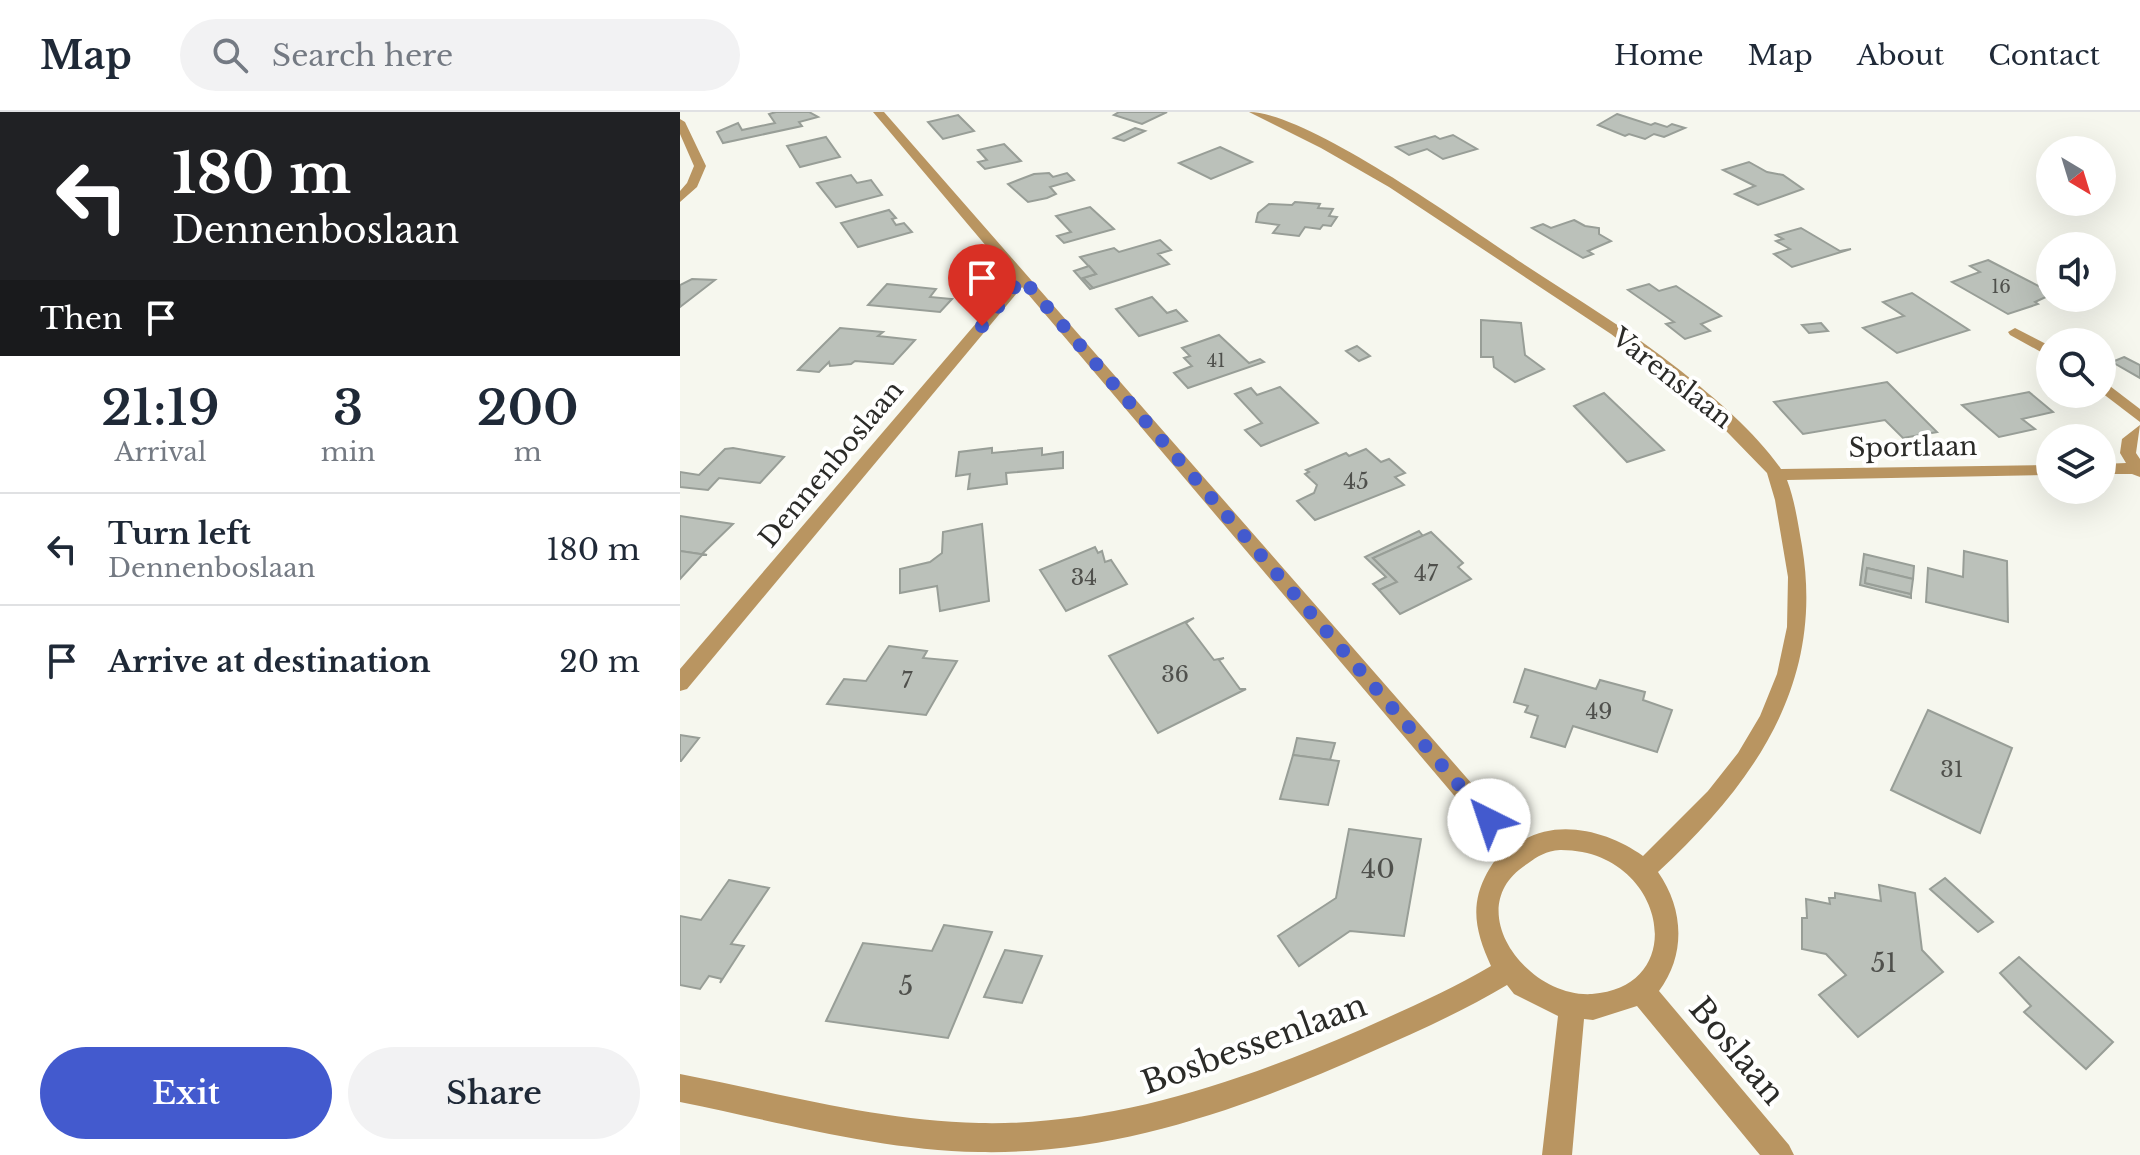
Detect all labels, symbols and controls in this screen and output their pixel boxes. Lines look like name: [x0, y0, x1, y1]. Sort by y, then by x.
search box: [180, 19, 740, 91]
text: Map: [40, 32, 132, 79]
icon: search: [208, 33, 252, 77]
text: Search here: [272, 37, 453, 74]
text: Home: [1614, 38, 1704, 73]
text: Map: [1748, 38, 1813, 73]
text: About: [1857, 38, 1944, 73]
text: Contact: [1988, 38, 2100, 73]
north arrow: [2036, 136, 2116, 216]
map controls: [2036, 136, 2116, 504]
text: 180 m: [172, 139, 351, 208]
icon: left: [40, 144, 144, 248]
text: Dennenboslaan: [172, 208, 459, 253]
button: sound: [2036, 232, 2116, 312]
pin: [948, 244, 1016, 326]
icon: arrive: [960, 256, 1004, 300]
house number: 16: [1991, 276, 2011, 298]
icon: arrive: [139, 296, 183, 340]
text: Then: [40, 300, 123, 337]
street label: Varenslaan: [1605, 320, 1739, 435]
button: search: [2036, 328, 2116, 408]
house number: 41: [1207, 350, 1225, 372]
street label: Dennenboslaan: [752, 374, 910, 554]
text: 21:19: [101, 378, 220, 438]
text: 3: [333, 378, 363, 438]
text: 200: [477, 378, 579, 438]
button: layers: [2036, 424, 2116, 504]
street label: Sportlaan: [1848, 430, 1978, 464]
text: Arrival: [114, 436, 206, 468]
text: min: [321, 436, 376, 468]
text: m: [514, 436, 542, 468]
house number: 45: [1343, 468, 1369, 495]
text: Turn left: [108, 515, 251, 552]
icon: left: [40, 527, 84, 571]
text: 180 m: [546, 531, 640, 568]
text: Dennenboslaan: [108, 552, 316, 584]
house number: 47: [1414, 560, 1439, 587]
house number: 34: [1071, 564, 1097, 591]
icon: arrive: [40, 639, 84, 683]
text: Arrive at destination: [108, 643, 431, 680]
text: 20 m: [559, 643, 640, 680]
house number: 36: [1161, 661, 1189, 688]
house number: 7: [901, 667, 913, 694]
house number: 49: [1585, 698, 1613, 725]
house number: 31: [1940, 756, 1964, 783]
position arrow: [1447, 778, 1531, 862]
house number: 40: [1361, 853, 1395, 885]
house number: 51: [1871, 947, 1897, 979]
house number: 5: [899, 970, 913, 1002]
street label: Bosbessenlaan: [1136, 985, 1372, 1103]
street label: Boslaan: [1681, 989, 1793, 1113]
button: Exit: [40, 1047, 332, 1139]
button: Share: [348, 1047, 640, 1139]

